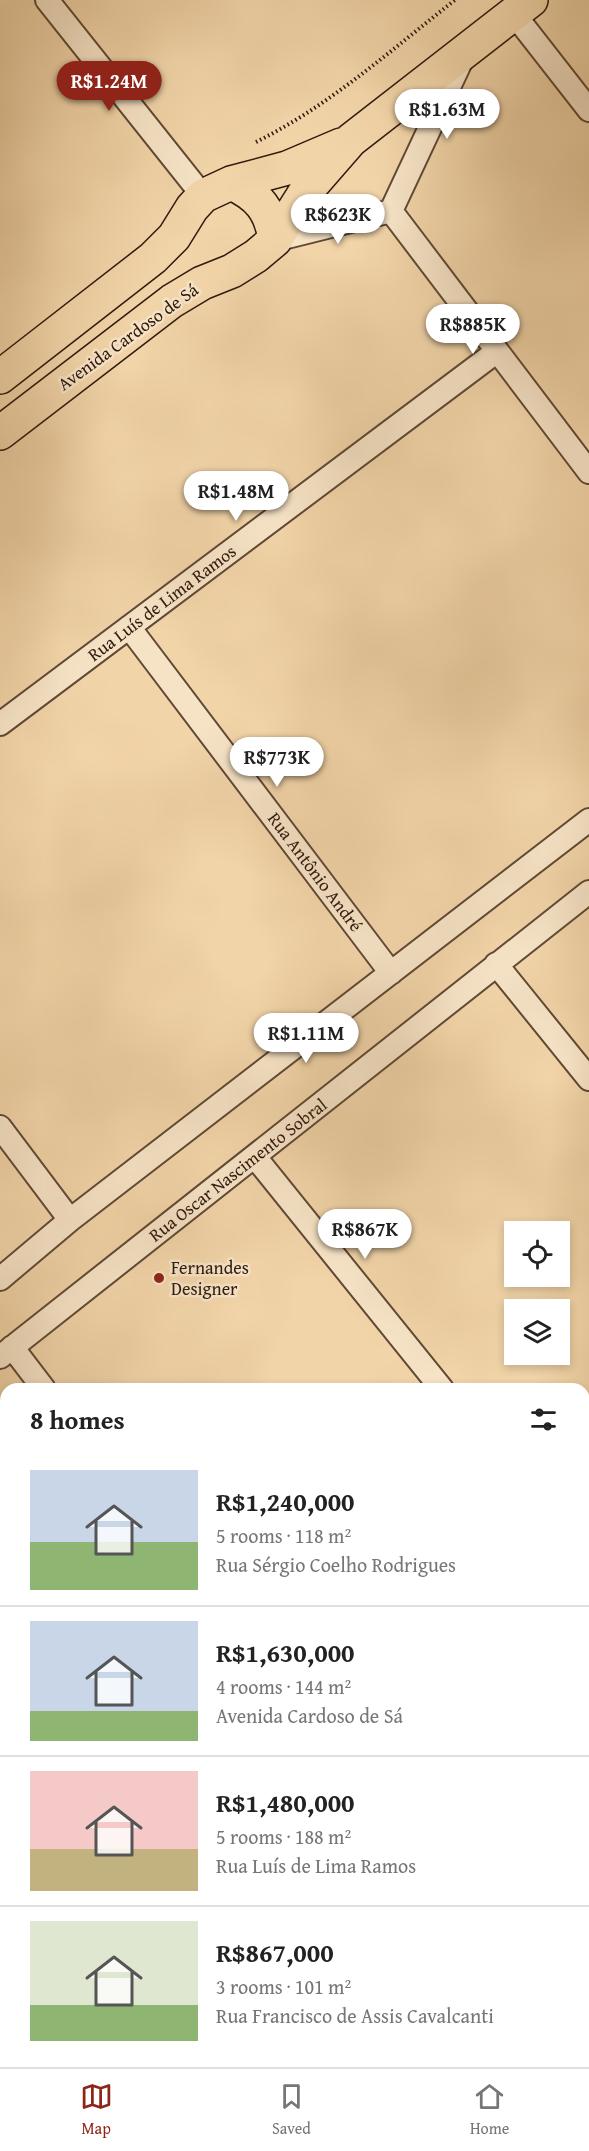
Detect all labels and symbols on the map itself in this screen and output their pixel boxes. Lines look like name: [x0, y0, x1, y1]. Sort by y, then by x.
pin: R$1.24M: [54, 61, 164, 112]
pin: R$1.63M: [392, 89, 502, 140]
pin: R$623K: [289, 194, 387, 245]
street label: Avenida Cardoso de Sá: [52, 276, 204, 397]
pin: R$885K: [424, 304, 522, 355]
pin: R$1.48M: [181, 471, 291, 522]
street label: Rua Luís de Lima Ramos: [82, 538, 242, 668]
pin: R$773K: [228, 737, 326, 788]
street label: Rua Antônio André: [261, 806, 369, 937]
pin: R$1.11M: [251, 1013, 361, 1064]
street label: Rua Oscar Nascimento Sobral: [143, 1091, 333, 1248]
pin: R$867K: [316, 1209, 414, 1260]
place label: Fernandes Designer: [171, 1254, 249, 1302]
marker: Fernandes Designer: [152, 1271, 166, 1285]

